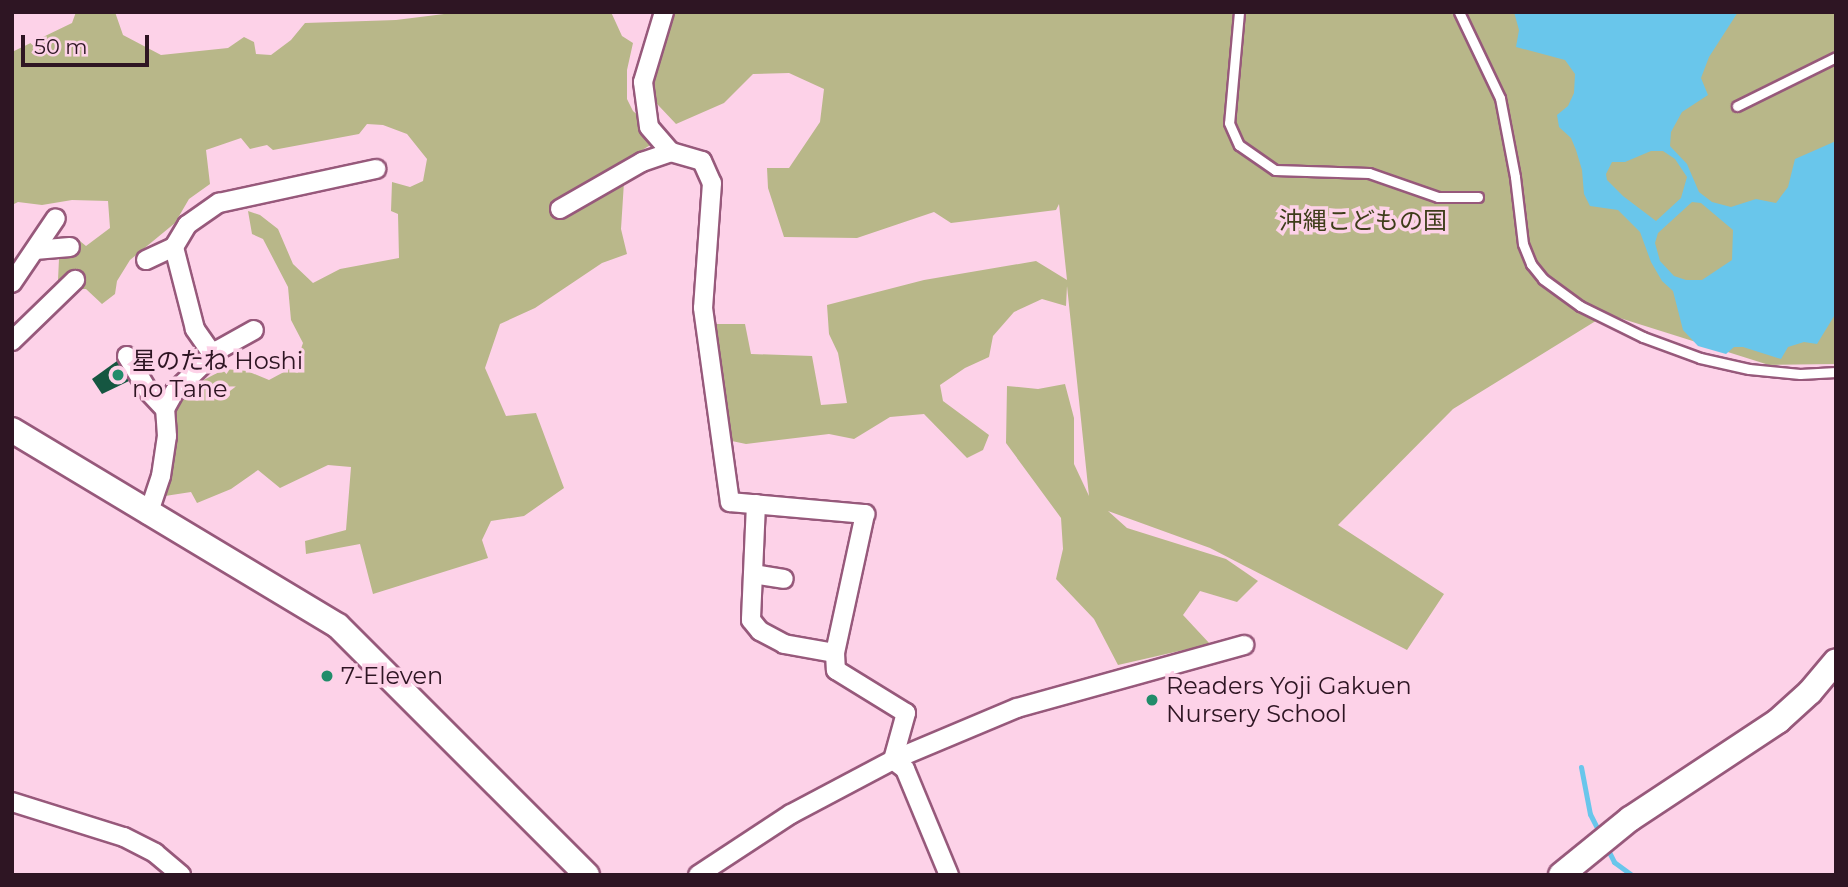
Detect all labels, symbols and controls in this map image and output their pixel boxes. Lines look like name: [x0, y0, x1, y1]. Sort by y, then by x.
scale bar: [24, 21, 152, 65]
text: 50 m: [34, 34, 88, 59]
park label: 沖縄こどもの国: [1279, 207, 1447, 235]
place label: 星のたね Hoshi no Tane: [132, 347, 303, 403]
marker: 星のたね Hoshi no Tane: [110, 367, 126, 383]
place label: 7-Eleven: [341, 662, 443, 690]
marker: 7-Eleven: [319, 668, 335, 684]
place label: Readers Yoji Gakuen Nursery School: [1166, 672, 1412, 728]
marker: Readers Yoji Gakuen Nursery School: [1144, 692, 1160, 708]

